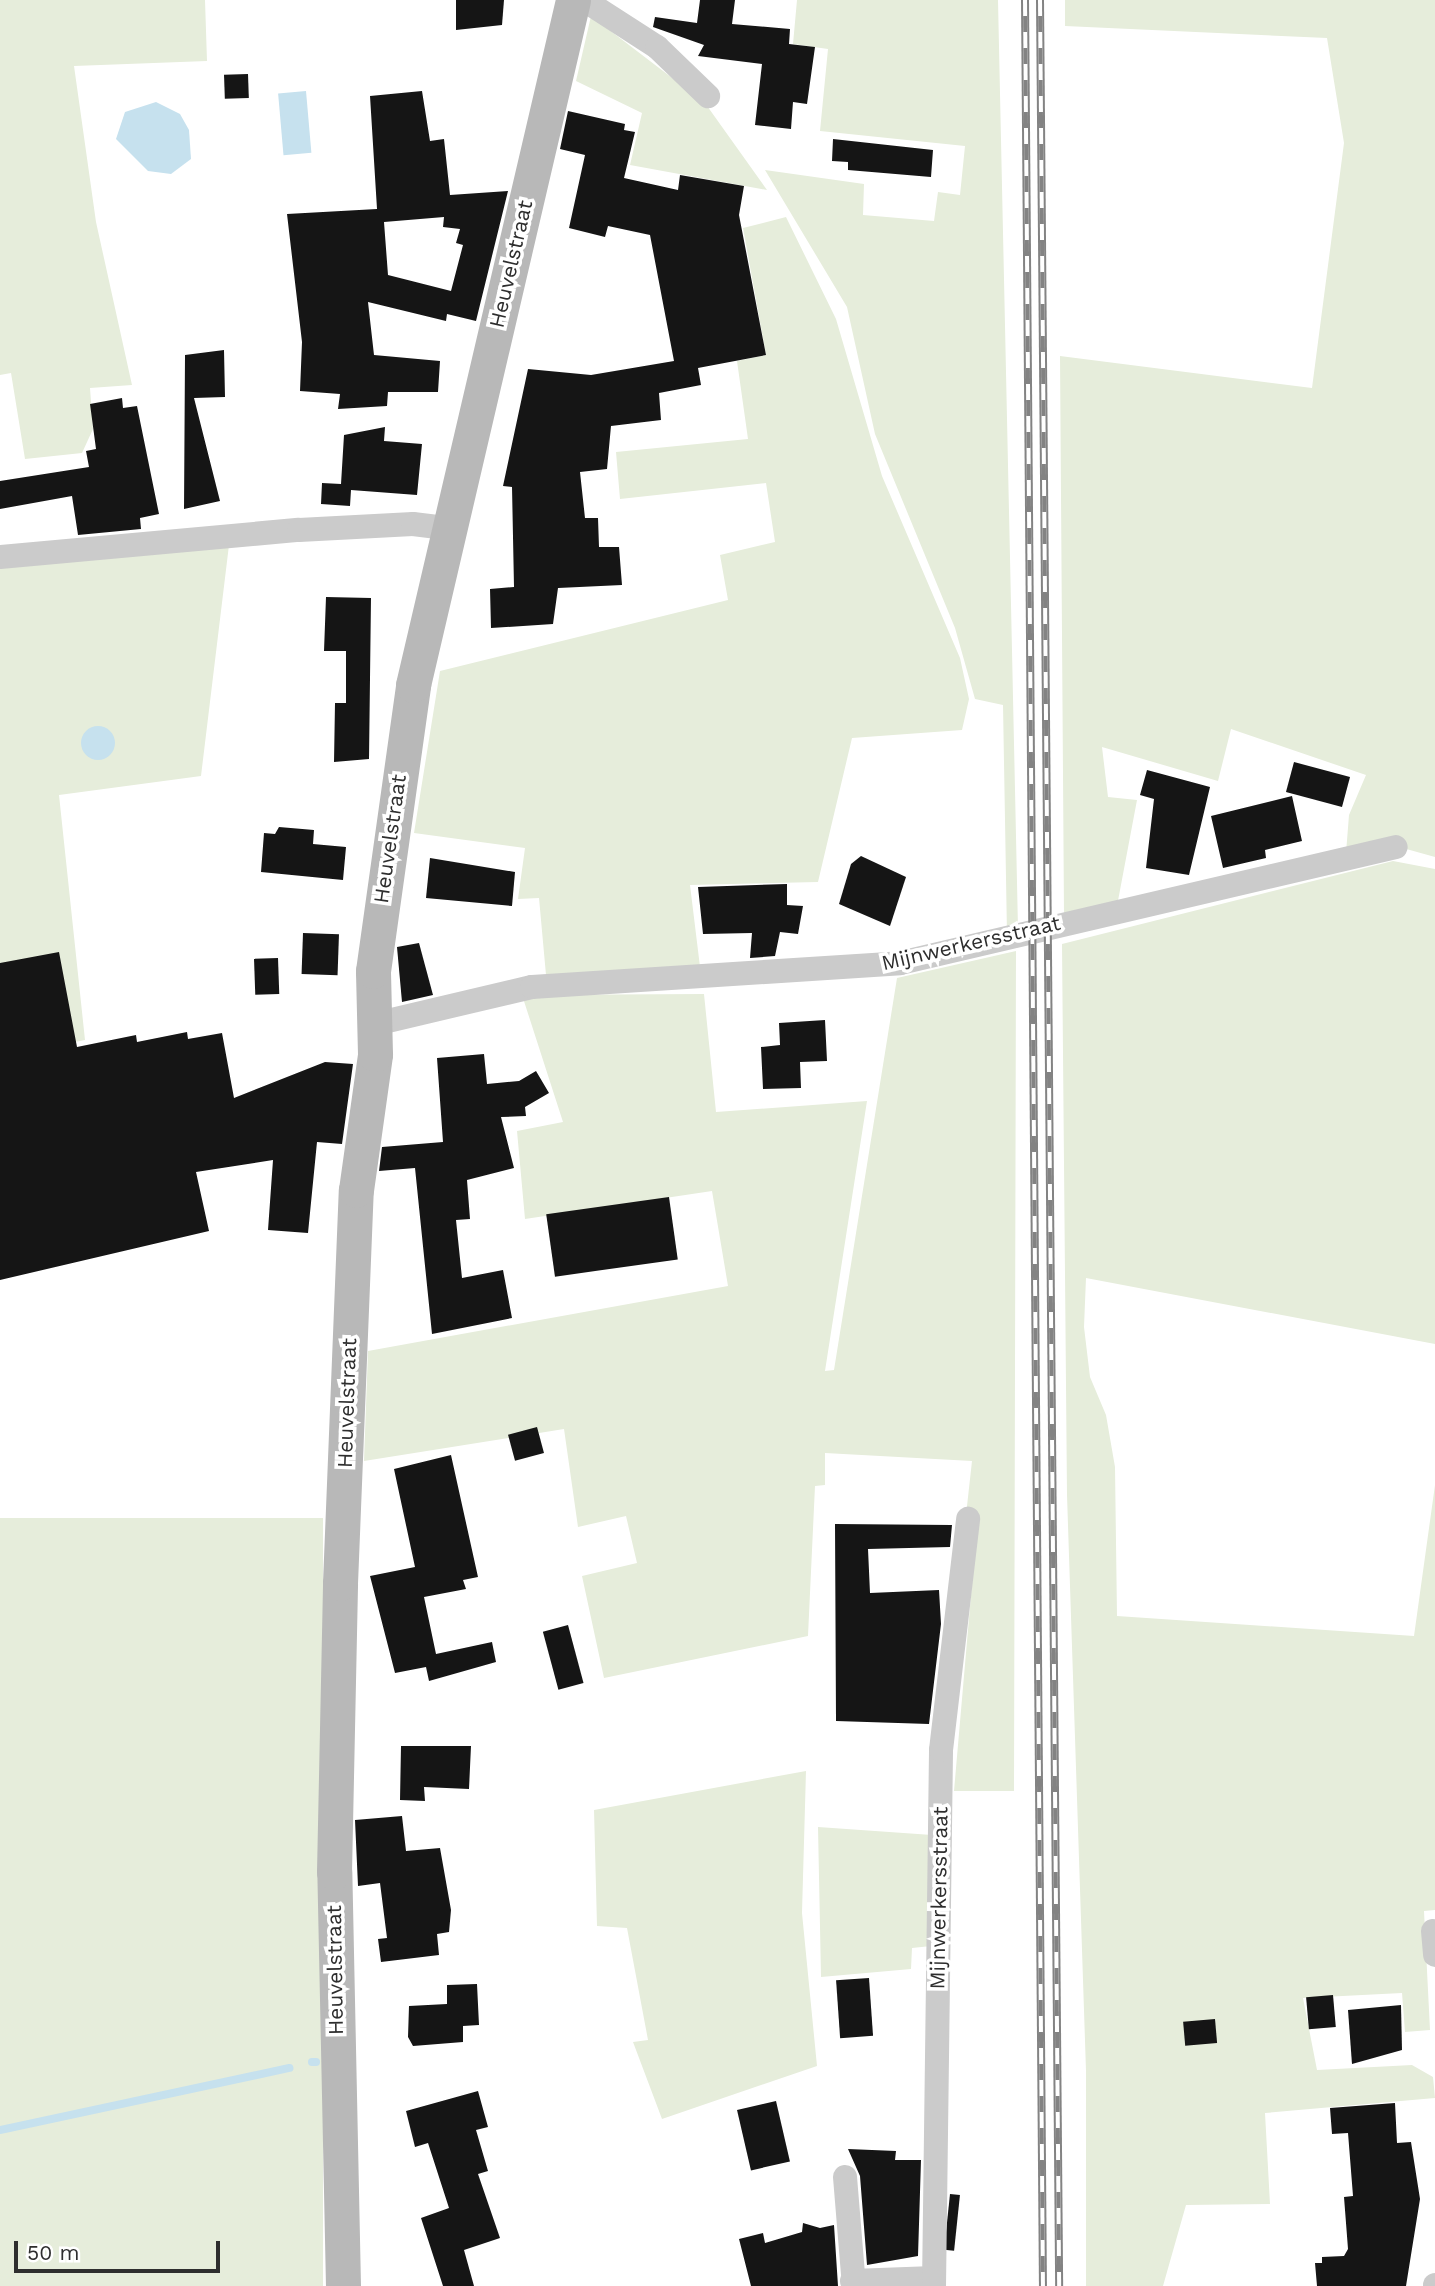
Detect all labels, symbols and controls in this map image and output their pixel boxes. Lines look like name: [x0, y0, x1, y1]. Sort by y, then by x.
street label: Heuvelstraat: [484, 198, 538, 330]
street label: Heuvelstraat: [368, 773, 412, 905]
street label: Mijnwerkersstraat: [879, 910, 1063, 976]
street label: Heuvelstraat: [332, 1338, 362, 1468]
street label: Mijnwerkersstraat: [925, 1806, 953, 1990]
street label: Heuvelstraat: [321, 1905, 349, 2035]
scale bar: [18, 2226, 224, 2270]
text: 50 m: [27, 2240, 79, 2265]

